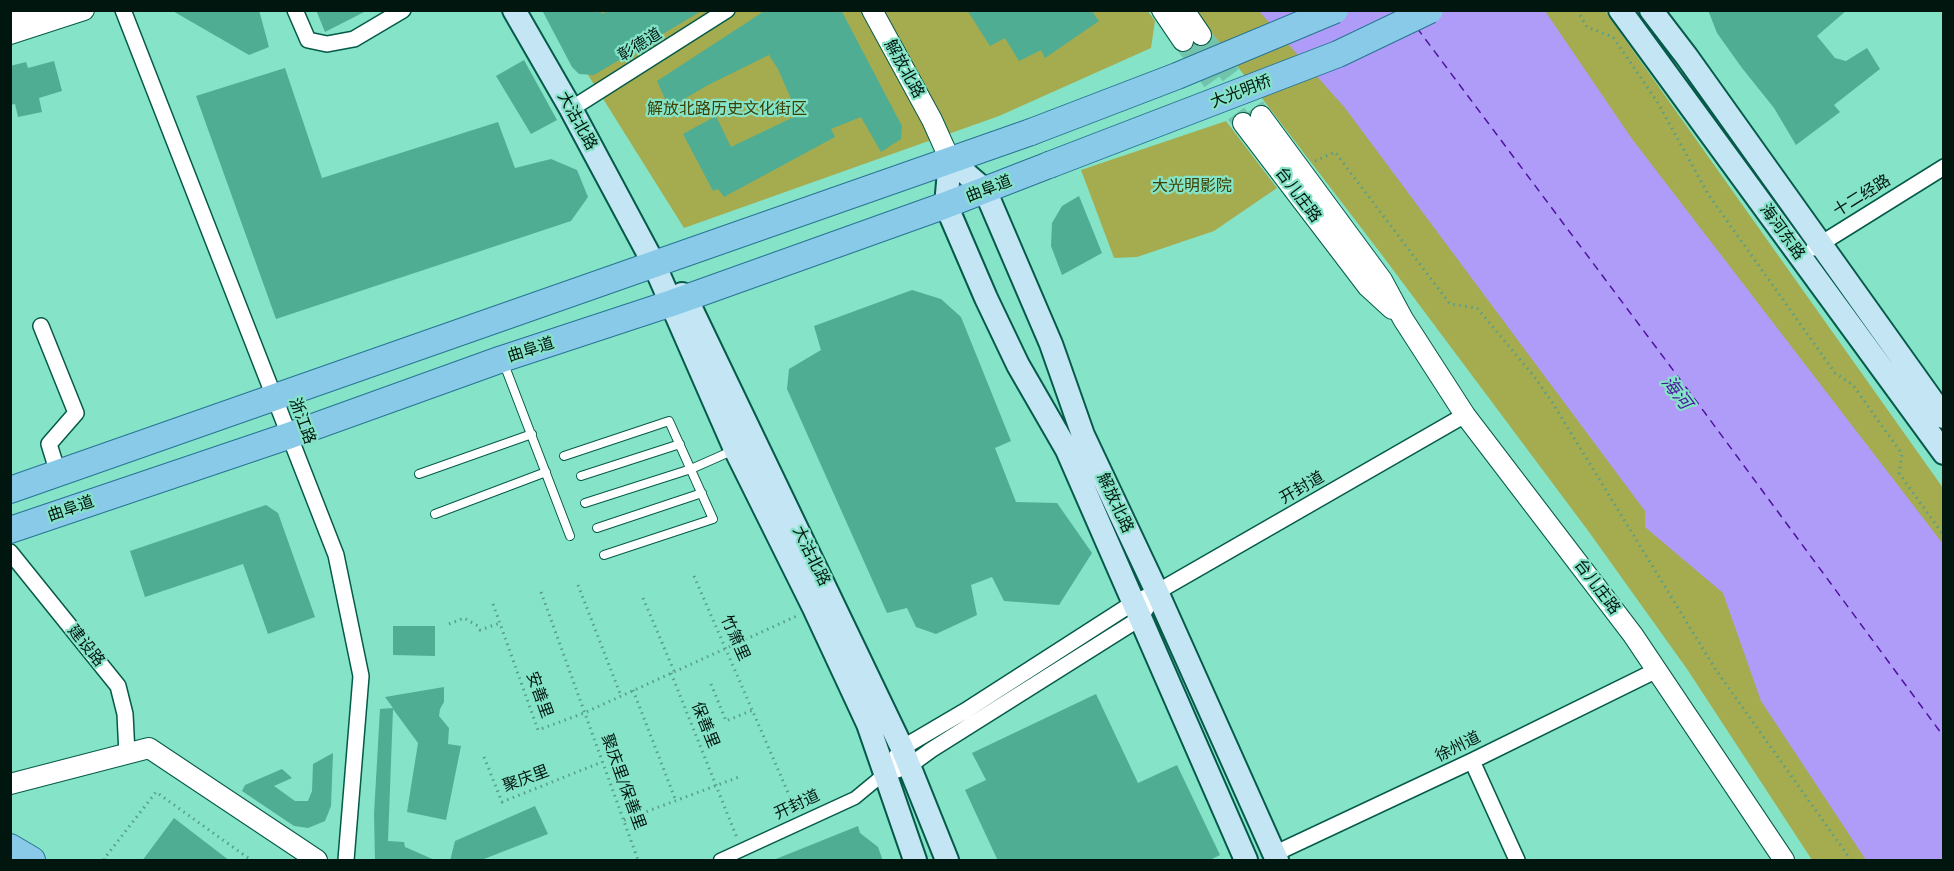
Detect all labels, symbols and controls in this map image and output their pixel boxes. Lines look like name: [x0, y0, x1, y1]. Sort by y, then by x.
street label: 彰德道: [615, 24, 665, 66]
street label: 解放北路: [880, 36, 928, 102]
street label: 大光明桥: [1208, 72, 1274, 112]
street label: 大沽北路: [553, 88, 601, 154]
park label: 解放北路历史文化街区: [647, 99, 807, 119]
street label: 台儿庄路: [1271, 164, 1325, 226]
street label: 曲阜道: [963, 171, 1015, 207]
street label: 十二经路: [1830, 171, 1894, 221]
park label: 大光明影院: [1152, 176, 1232, 196]
street label: 海河东路: [1755, 200, 1809, 264]
street label: 曲阜道: [505, 333, 557, 367]
water label: 海河: [1657, 372, 1695, 414]
street label: 浙江路: [285, 395, 319, 447]
street label: 开封道: [1276, 468, 1328, 508]
street label: 解放北路: [1093, 470, 1137, 536]
street label: 曲阜道: [45, 492, 97, 526]
street label: 大沽北路: [788, 523, 834, 589]
street label: 台儿庄路: [1570, 556, 1624, 618]
street label: 竹箫里: [716, 612, 754, 664]
street label: 建设路: [63, 621, 109, 671]
street label: 安善里: [522, 669, 556, 721]
street label: 保善里: [687, 699, 723, 751]
street label: 徐州道: [1432, 728, 1484, 766]
street label: 聚庆里/保善里: [597, 731, 649, 833]
street label: 聚庆里: [500, 762, 552, 796]
street label: 开封道: [771, 786, 823, 824]

